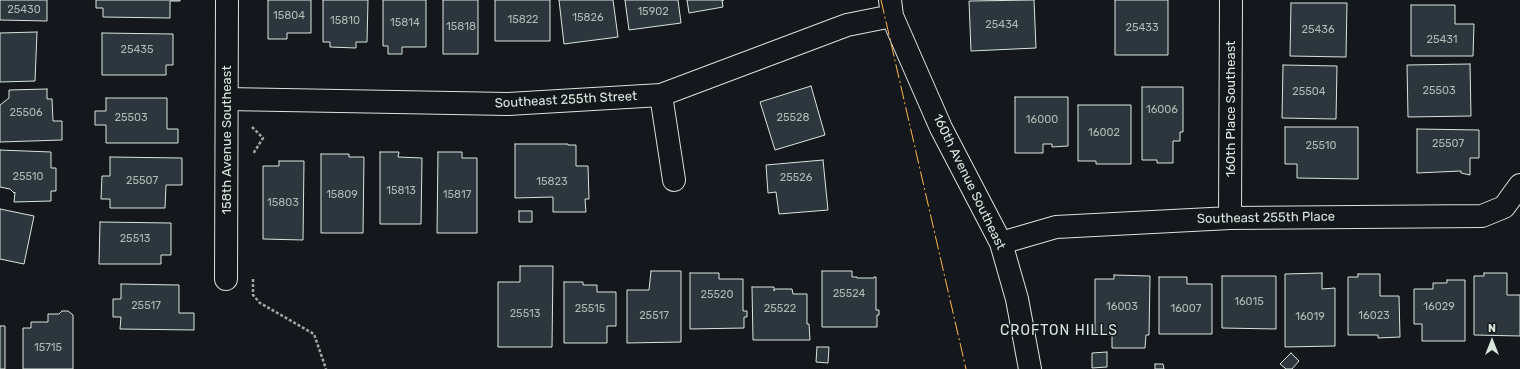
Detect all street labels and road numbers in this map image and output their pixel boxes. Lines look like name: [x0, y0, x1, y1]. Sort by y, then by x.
street label: 160th Place Southeast: [1223, 41, 1239, 177]
street label: 158th Avenue Southeast: [219, 66, 235, 214]
street label: Southeast 255th Street: [494, 88, 638, 112]
street label: 160th Avenue Southeast: [929, 112, 1009, 252]
street label: Southeast 255th Place: [1197, 209, 1335, 227]

